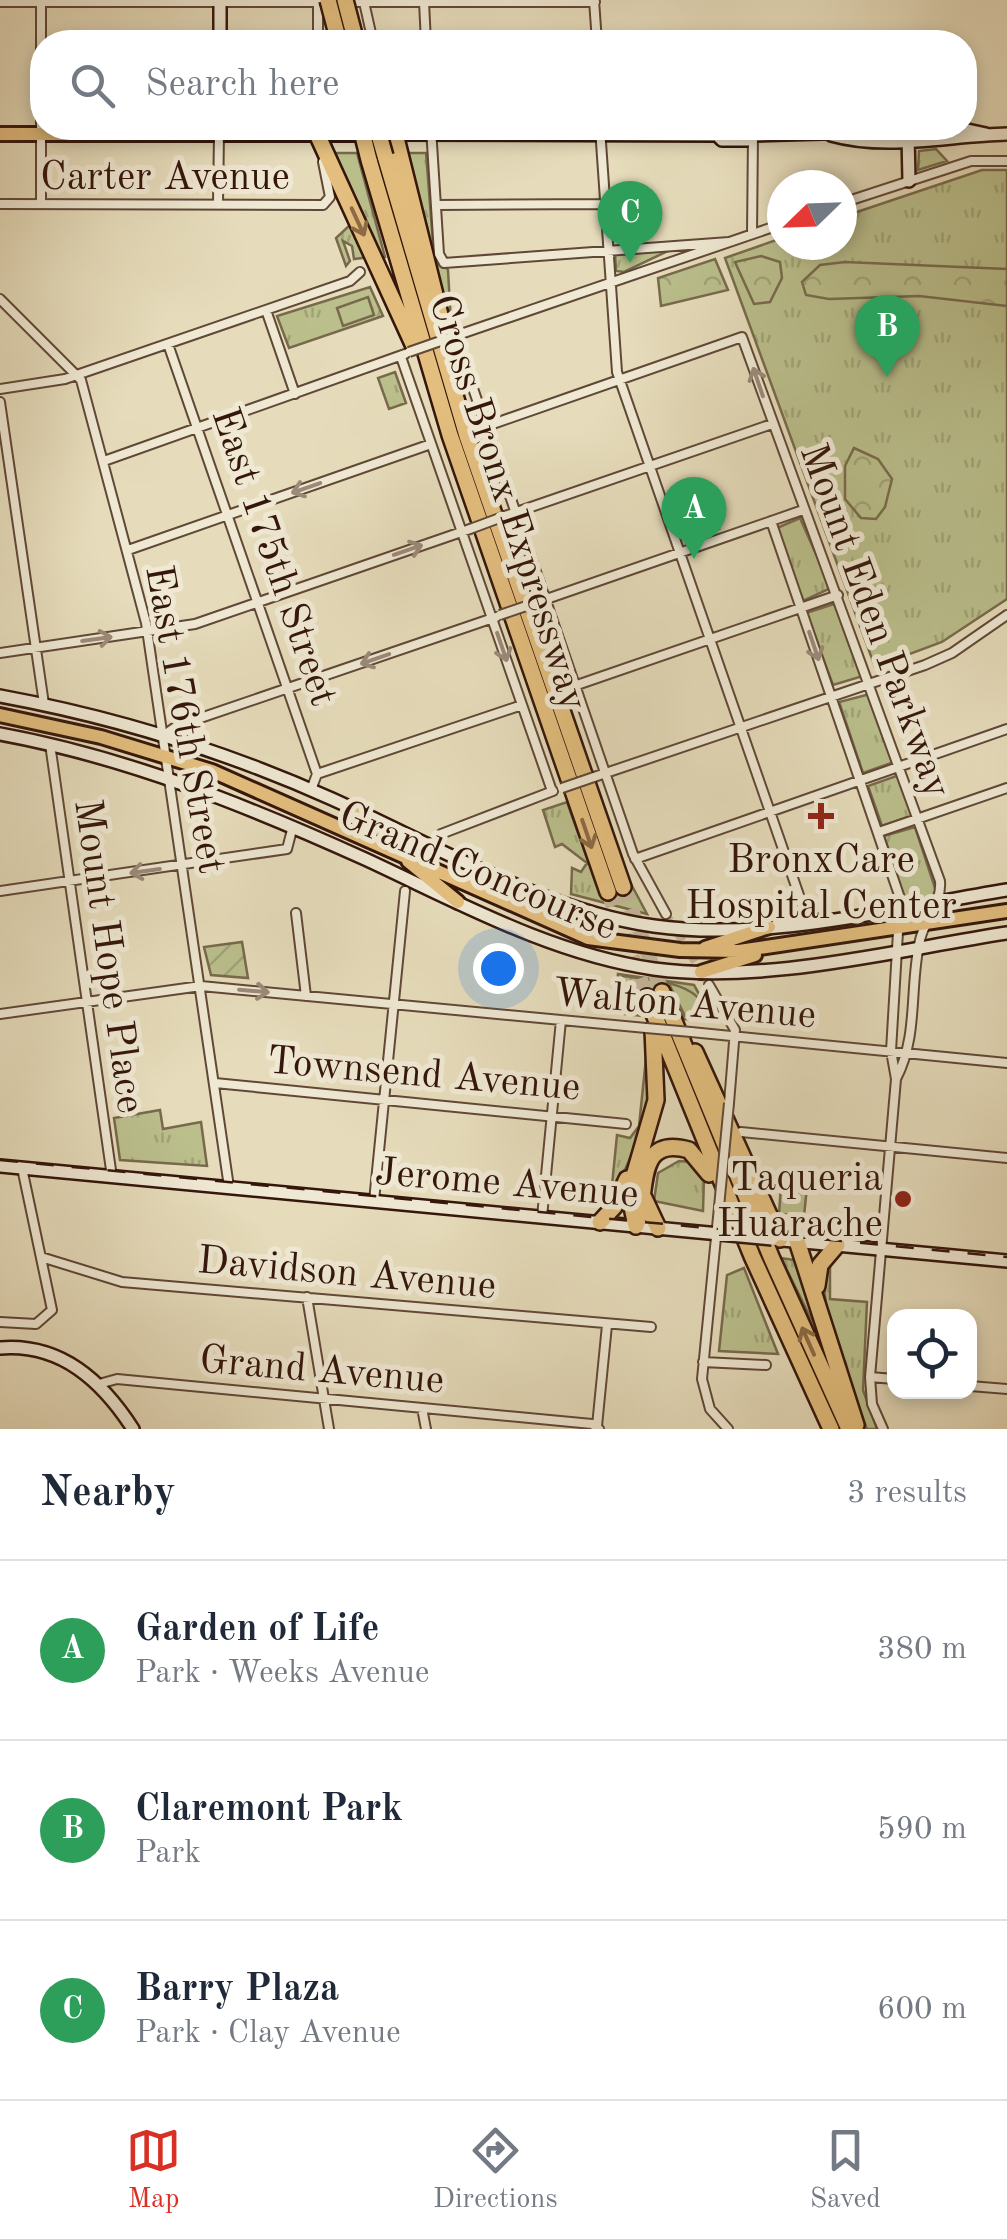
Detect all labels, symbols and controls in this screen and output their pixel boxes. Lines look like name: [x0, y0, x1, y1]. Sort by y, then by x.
search box: [30, 30, 977, 140]
icon: search: [65, 58, 120, 113]
text: Search here: [145, 66, 340, 104]
street label: Carter Avenue: [40, 159, 290, 199]
north arrow: [767, 170, 857, 260]
pin: C: [598, 180, 662, 263]
one-way arrow: [350, 206, 369, 236]
street label: Cross Bronx Expressway: [420, 290, 592, 716]
pin: B: [854, 294, 920, 377]
one-way arrow: [747, 366, 765, 398]
street label: East 175th Street: [202, 403, 342, 712]
street label: Mount Eden Parkway: [791, 439, 956, 804]
pin: A: [662, 476, 726, 559]
one-way arrow: [291, 480, 322, 498]
one-way arrow: [391, 540, 422, 558]
street label: East 176th Street: [136, 562, 230, 877]
one-way arrow: [80, 630, 112, 648]
one-way arrow: [807, 630, 825, 661]
one-way arrow: [494, 631, 512, 662]
one-way arrow: [359, 651, 391, 669]
street label: Grand Concourse: [333, 796, 622, 949]
street label: Mount Hope Place: [65, 797, 149, 1116]
marker: BronxCare Hospital Center: [808, 803, 834, 829]
one-way arrow: [580, 817, 598, 849]
place label: BronxCare Hospital Center: [685, 842, 957, 928]
one-way arrow: [129, 862, 161, 880]
your location: [473, 943, 524, 994]
street label: Walton Avenue: [552, 975, 818, 1037]
one-way arrow: [237, 981, 269, 1000]
street label: Townsend Avenue: [265, 1042, 582, 1110]
street label: Jerome Avenue: [373, 1154, 640, 1216]
place label: Taqueria Huarache: [717, 1160, 883, 1246]
marker: Taqueria Huarache: [892, 1188, 914, 1210]
street label: Davidson Avenue: [196, 1242, 498, 1308]
map controls: [887, 1309, 977, 1399]
button: locate: [887, 1309, 977, 1399]
one-way arrow: [798, 1326, 816, 1356]
street label: Grand Avenue: [198, 1341, 446, 1403]
text: Nearby: [40, 1473, 176, 1515]
text: 3 results: [847, 1478, 967, 1510]
text: Garden of Life: [135, 1611, 379, 1649]
text: A: [60, 1634, 85, 1666]
text: 380 m: [877, 1634, 967, 1666]
text: Park · Weeks Avenue: [135, 1658, 429, 1690]
text: Claremont Park: [135, 1791, 403, 1829]
text: B: [61, 1814, 84, 1846]
text: 590 m: [877, 1814, 967, 1846]
text: Park: [135, 1838, 201, 1870]
text: Barry Plaza: [135, 1971, 339, 2009]
text: C: [62, 1994, 83, 2026]
text: 600 m: [877, 1994, 967, 2026]
text: Park · Clay Avenue: [135, 2018, 401, 2050]
tab: Map: [126, 2123, 181, 2218]
tab: Directions: [433, 2123, 558, 2218]
tab: Saved: [810, 2123, 881, 2218]

